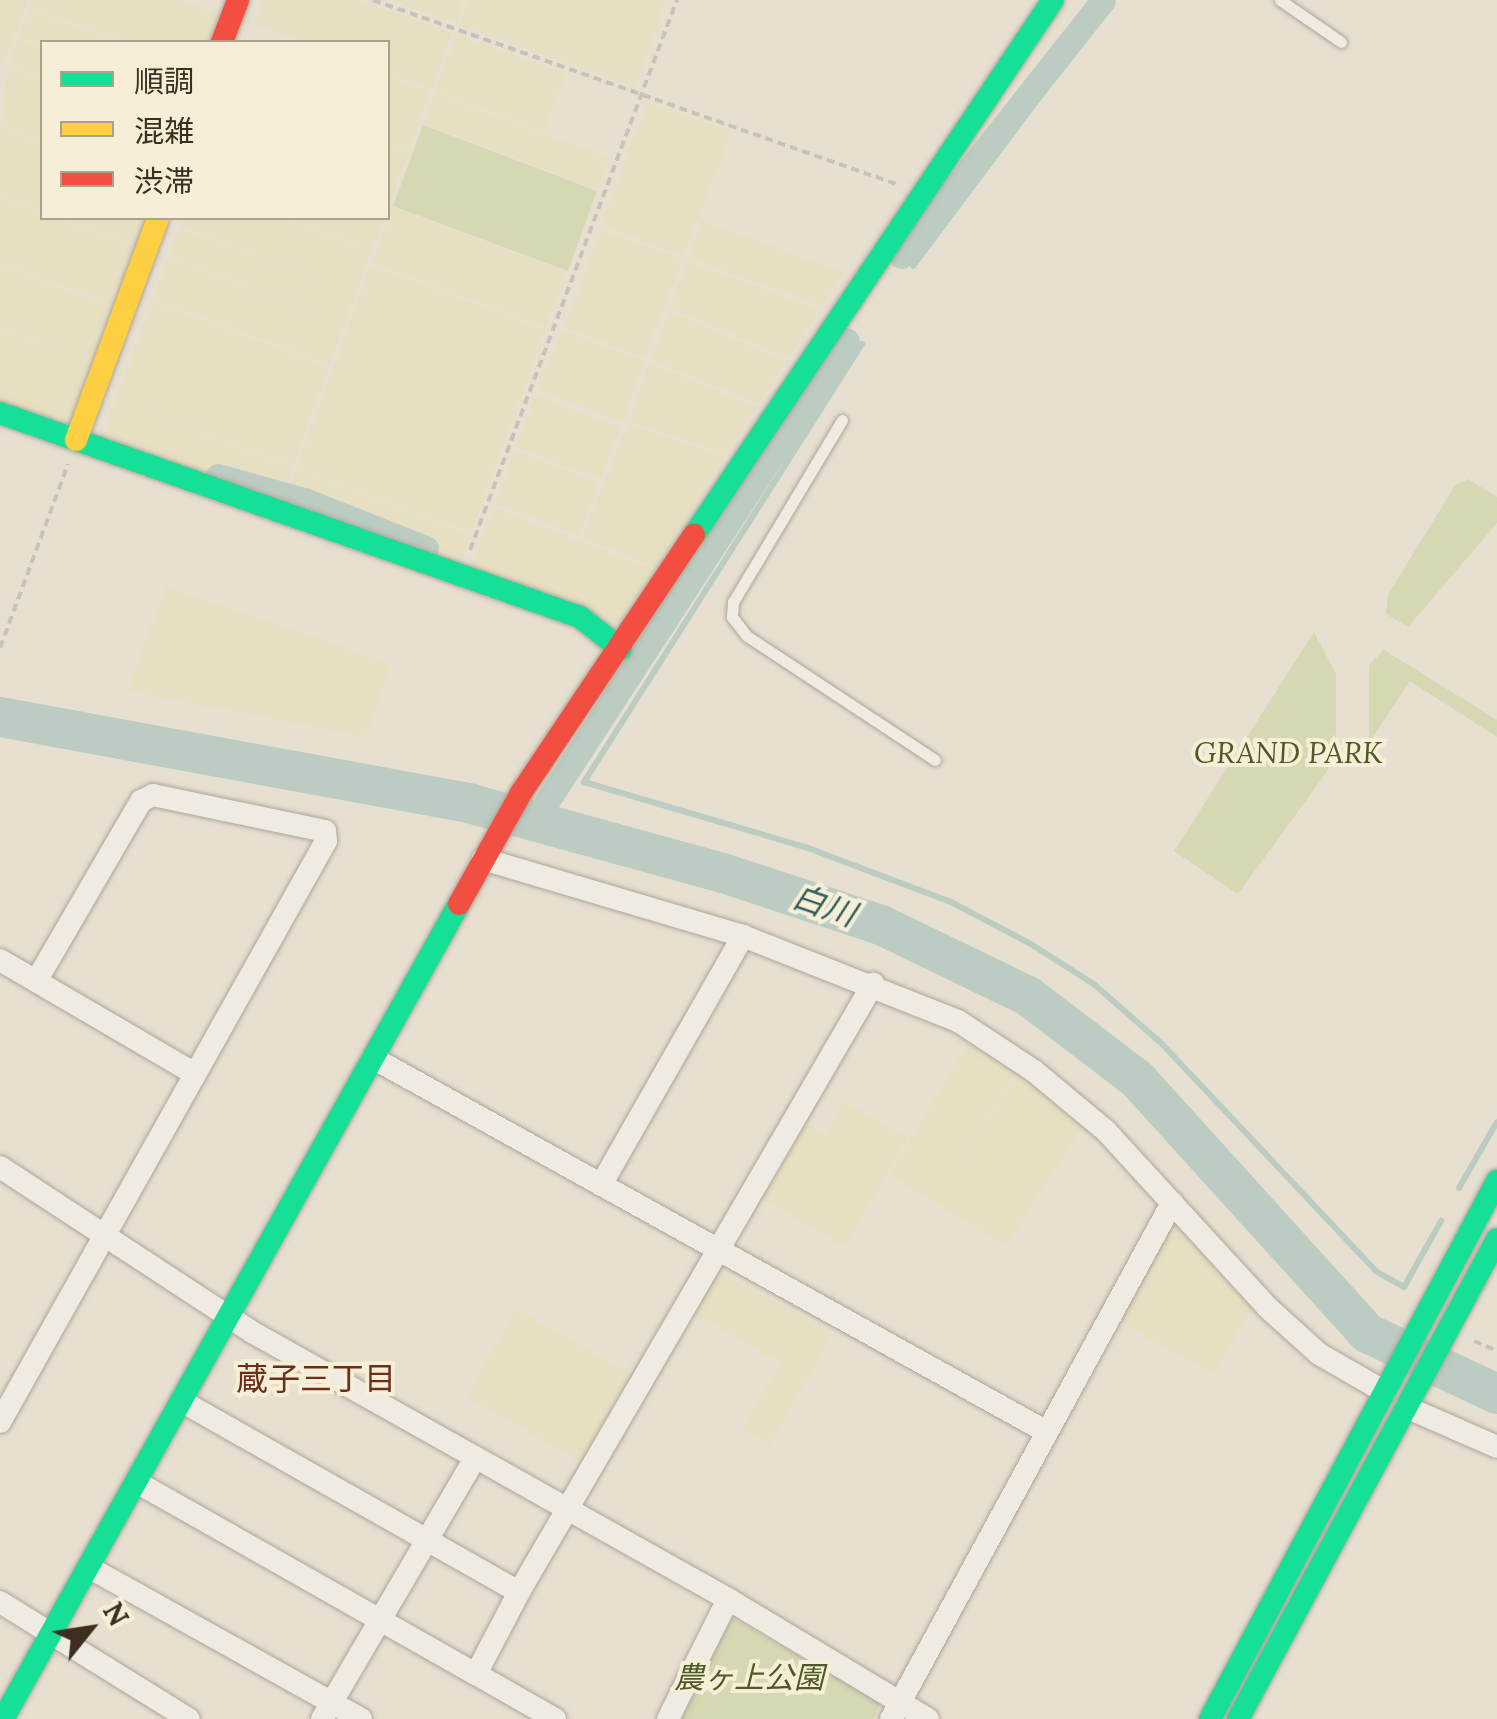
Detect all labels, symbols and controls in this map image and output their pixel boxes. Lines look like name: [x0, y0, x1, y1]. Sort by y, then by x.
legend: [40, 40, 390, 220]
text: 順調: [134, 62, 194, 100]
text: 混雑: [134, 112, 194, 150]
text: 渋滞: [134, 162, 194, 200]
park label: GRAND PARK: [1194, 734, 1382, 770]
water label: 白川: [787, 877, 861, 935]
district label: 蔵子三丁目: [236, 1360, 396, 1398]
north arrow: [40, 1579, 140, 1679]
text: N: [95, 1596, 137, 1632]
park label: 農ヶ上公園: [674, 1659, 824, 1695]

